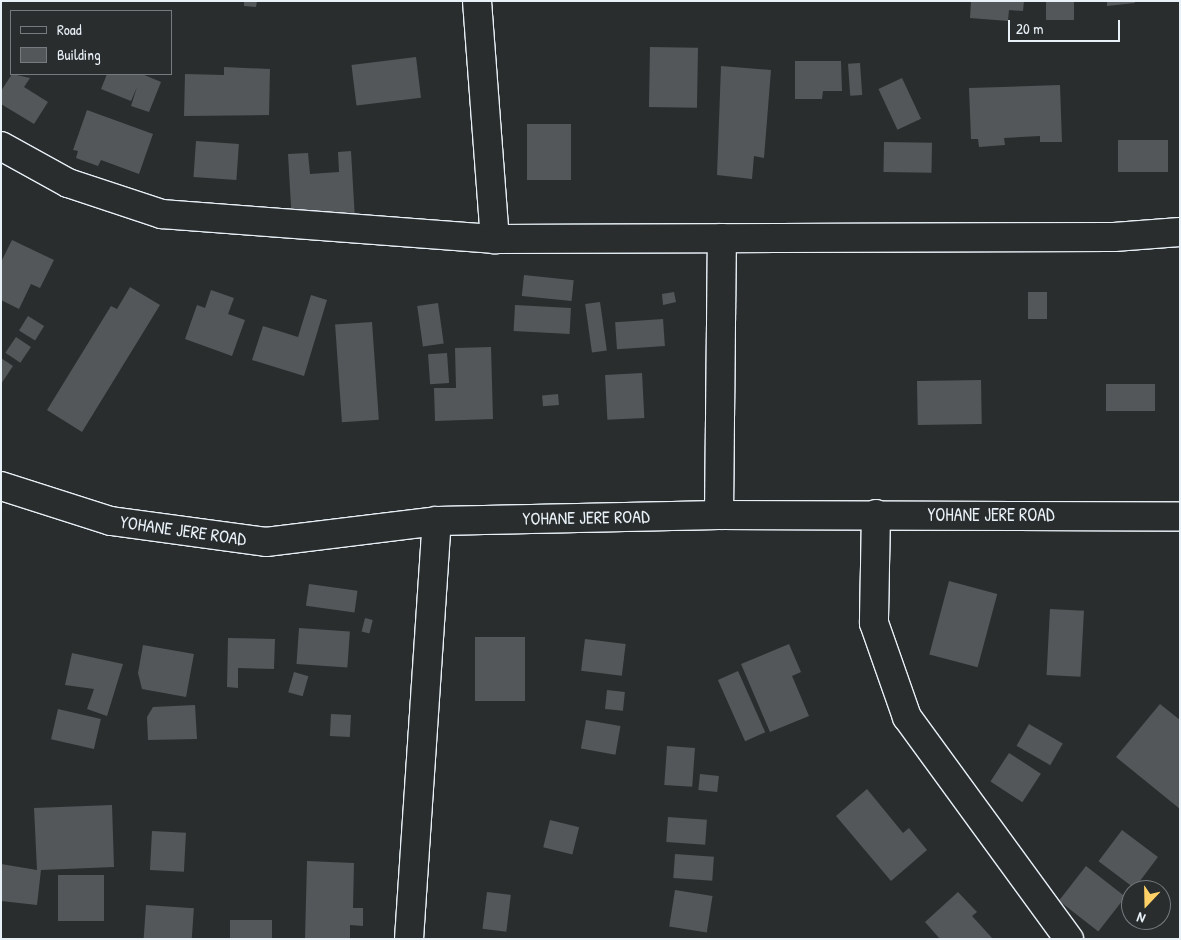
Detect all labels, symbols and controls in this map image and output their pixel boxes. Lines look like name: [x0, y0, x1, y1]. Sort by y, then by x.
legend: [10, 10, 172, 75]
scale bar: [1011, 10, 1124, 42]
text: 20 m: [1016, 18, 1043, 39]
text: Road: [57, 19, 82, 40]
text: Building: [57, 44, 101, 65]
street label: YOHANE JERE ROAD: [927, 504, 1055, 526]
street label: YOHANE JERE ROAD: [522, 506, 650, 530]
street label: YOHANE JERE ROAD: [118, 511, 248, 551]
north arrow: [1121, 880, 1171, 930]
text: N: [1134, 908, 1148, 929]

